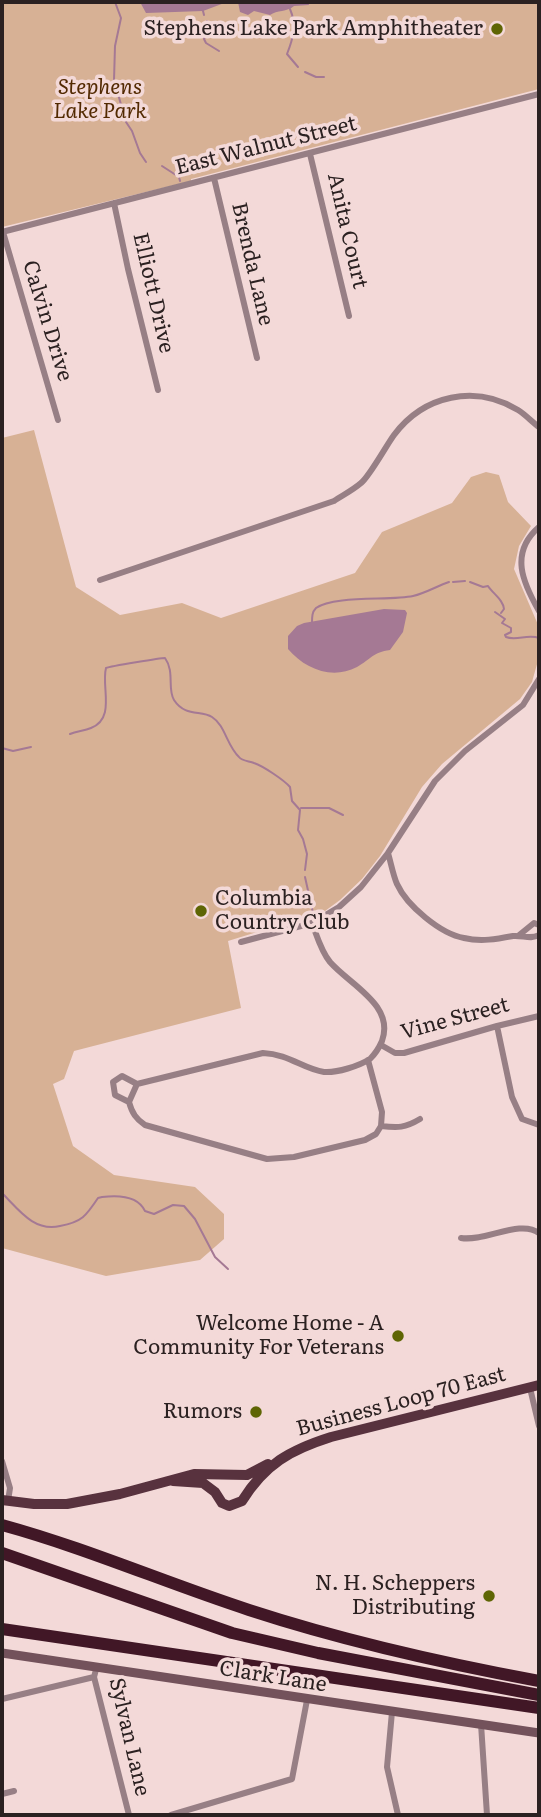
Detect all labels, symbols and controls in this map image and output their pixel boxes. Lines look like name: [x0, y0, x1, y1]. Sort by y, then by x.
place label: Stephens Lake Park Amphitheater: [144, 16, 483, 42]
marker: Stephens Lake Park Amphitheater: [489, 21, 505, 37]
park label: Stephens Lake Park: [53, 75, 147, 125]
street label: East Walnut Street: [173, 111, 359, 181]
street label: Anita Court: [321, 171, 373, 291]
street label: Brenda Lane: [226, 200, 278, 328]
street label: Elliott Drive: [127, 230, 179, 356]
street label: Calvin Drive: [17, 258, 77, 384]
place label: Columbia Country Club: [215, 886, 350, 936]
marker: Columbia Country Club: [193, 903, 209, 919]
street label: Vine Street: [398, 992, 512, 1046]
place label: Welcome Home - A Community For Veterans: [133, 1311, 384, 1361]
marker: Welcome Home - A Community For Veterans: [390, 1328, 406, 1344]
street label: Business Loop 70 East: [294, 1362, 508, 1442]
place label: Rumors: [163, 1399, 242, 1425]
marker: Rumors: [248, 1404, 264, 1420]
place label: N. H. Scheppers Distributing: [315, 1571, 475, 1621]
marker: N. H. Scheppers Distributing: [481, 1588, 497, 1604]
street label: Clark Lane: [218, 1656, 328, 1698]
street label: Sylvan Lane: [103, 1675, 155, 1799]

